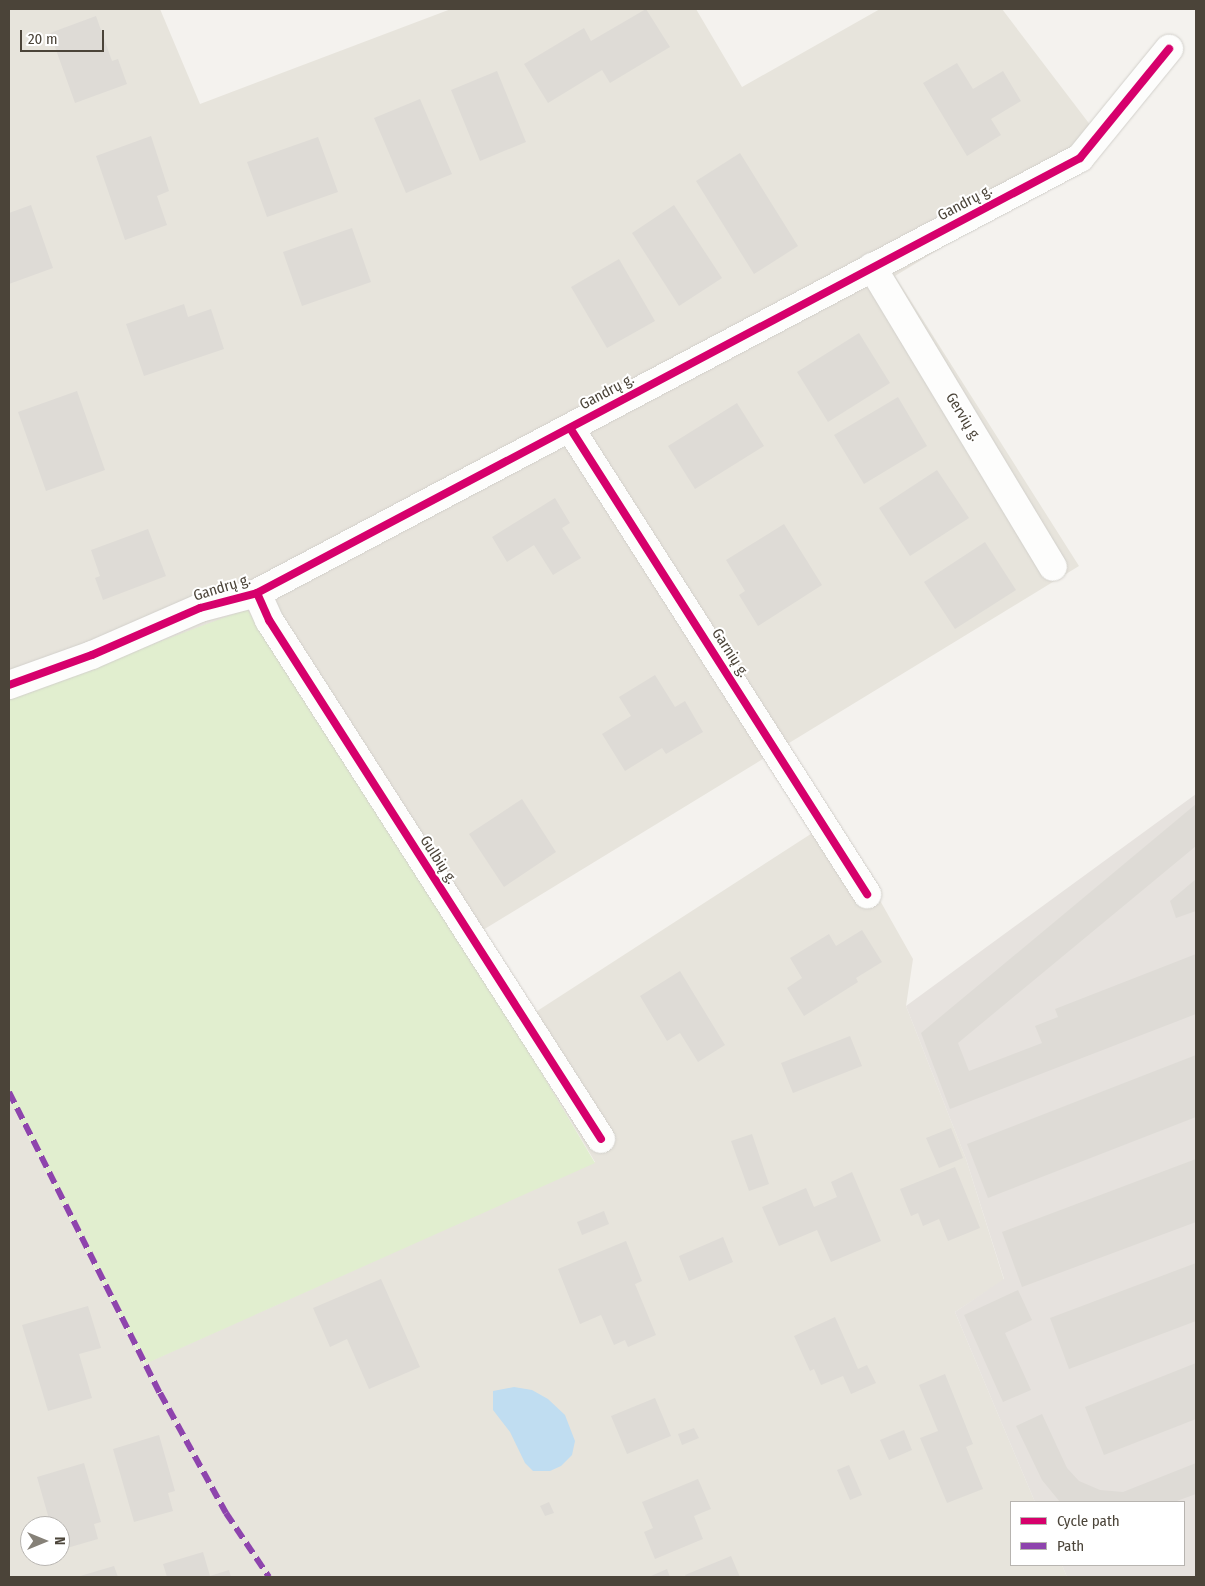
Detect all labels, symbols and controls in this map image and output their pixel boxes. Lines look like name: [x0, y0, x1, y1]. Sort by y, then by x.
scale bar: [22, 20, 106, 52]
text: 20 m: [28, 30, 58, 48]
street label: Gandrų g.: [935, 181, 995, 225]
street label: Gandrų g.: [577, 370, 637, 414]
street label: Gervių g.: [942, 390, 984, 444]
street label: Gandrų g.: [191, 571, 253, 605]
street label: Garnių g.: [708, 625, 752, 681]
street label: Gulbių g.: [416, 833, 460, 887]
legend: [1010, 1501, 1185, 1566]
text: Cycle path: [1057, 1512, 1120, 1530]
north arrow: [20, 1516, 70, 1566]
text: N: [51, 1537, 68, 1545]
text: Path: [1057, 1537, 1084, 1555]

